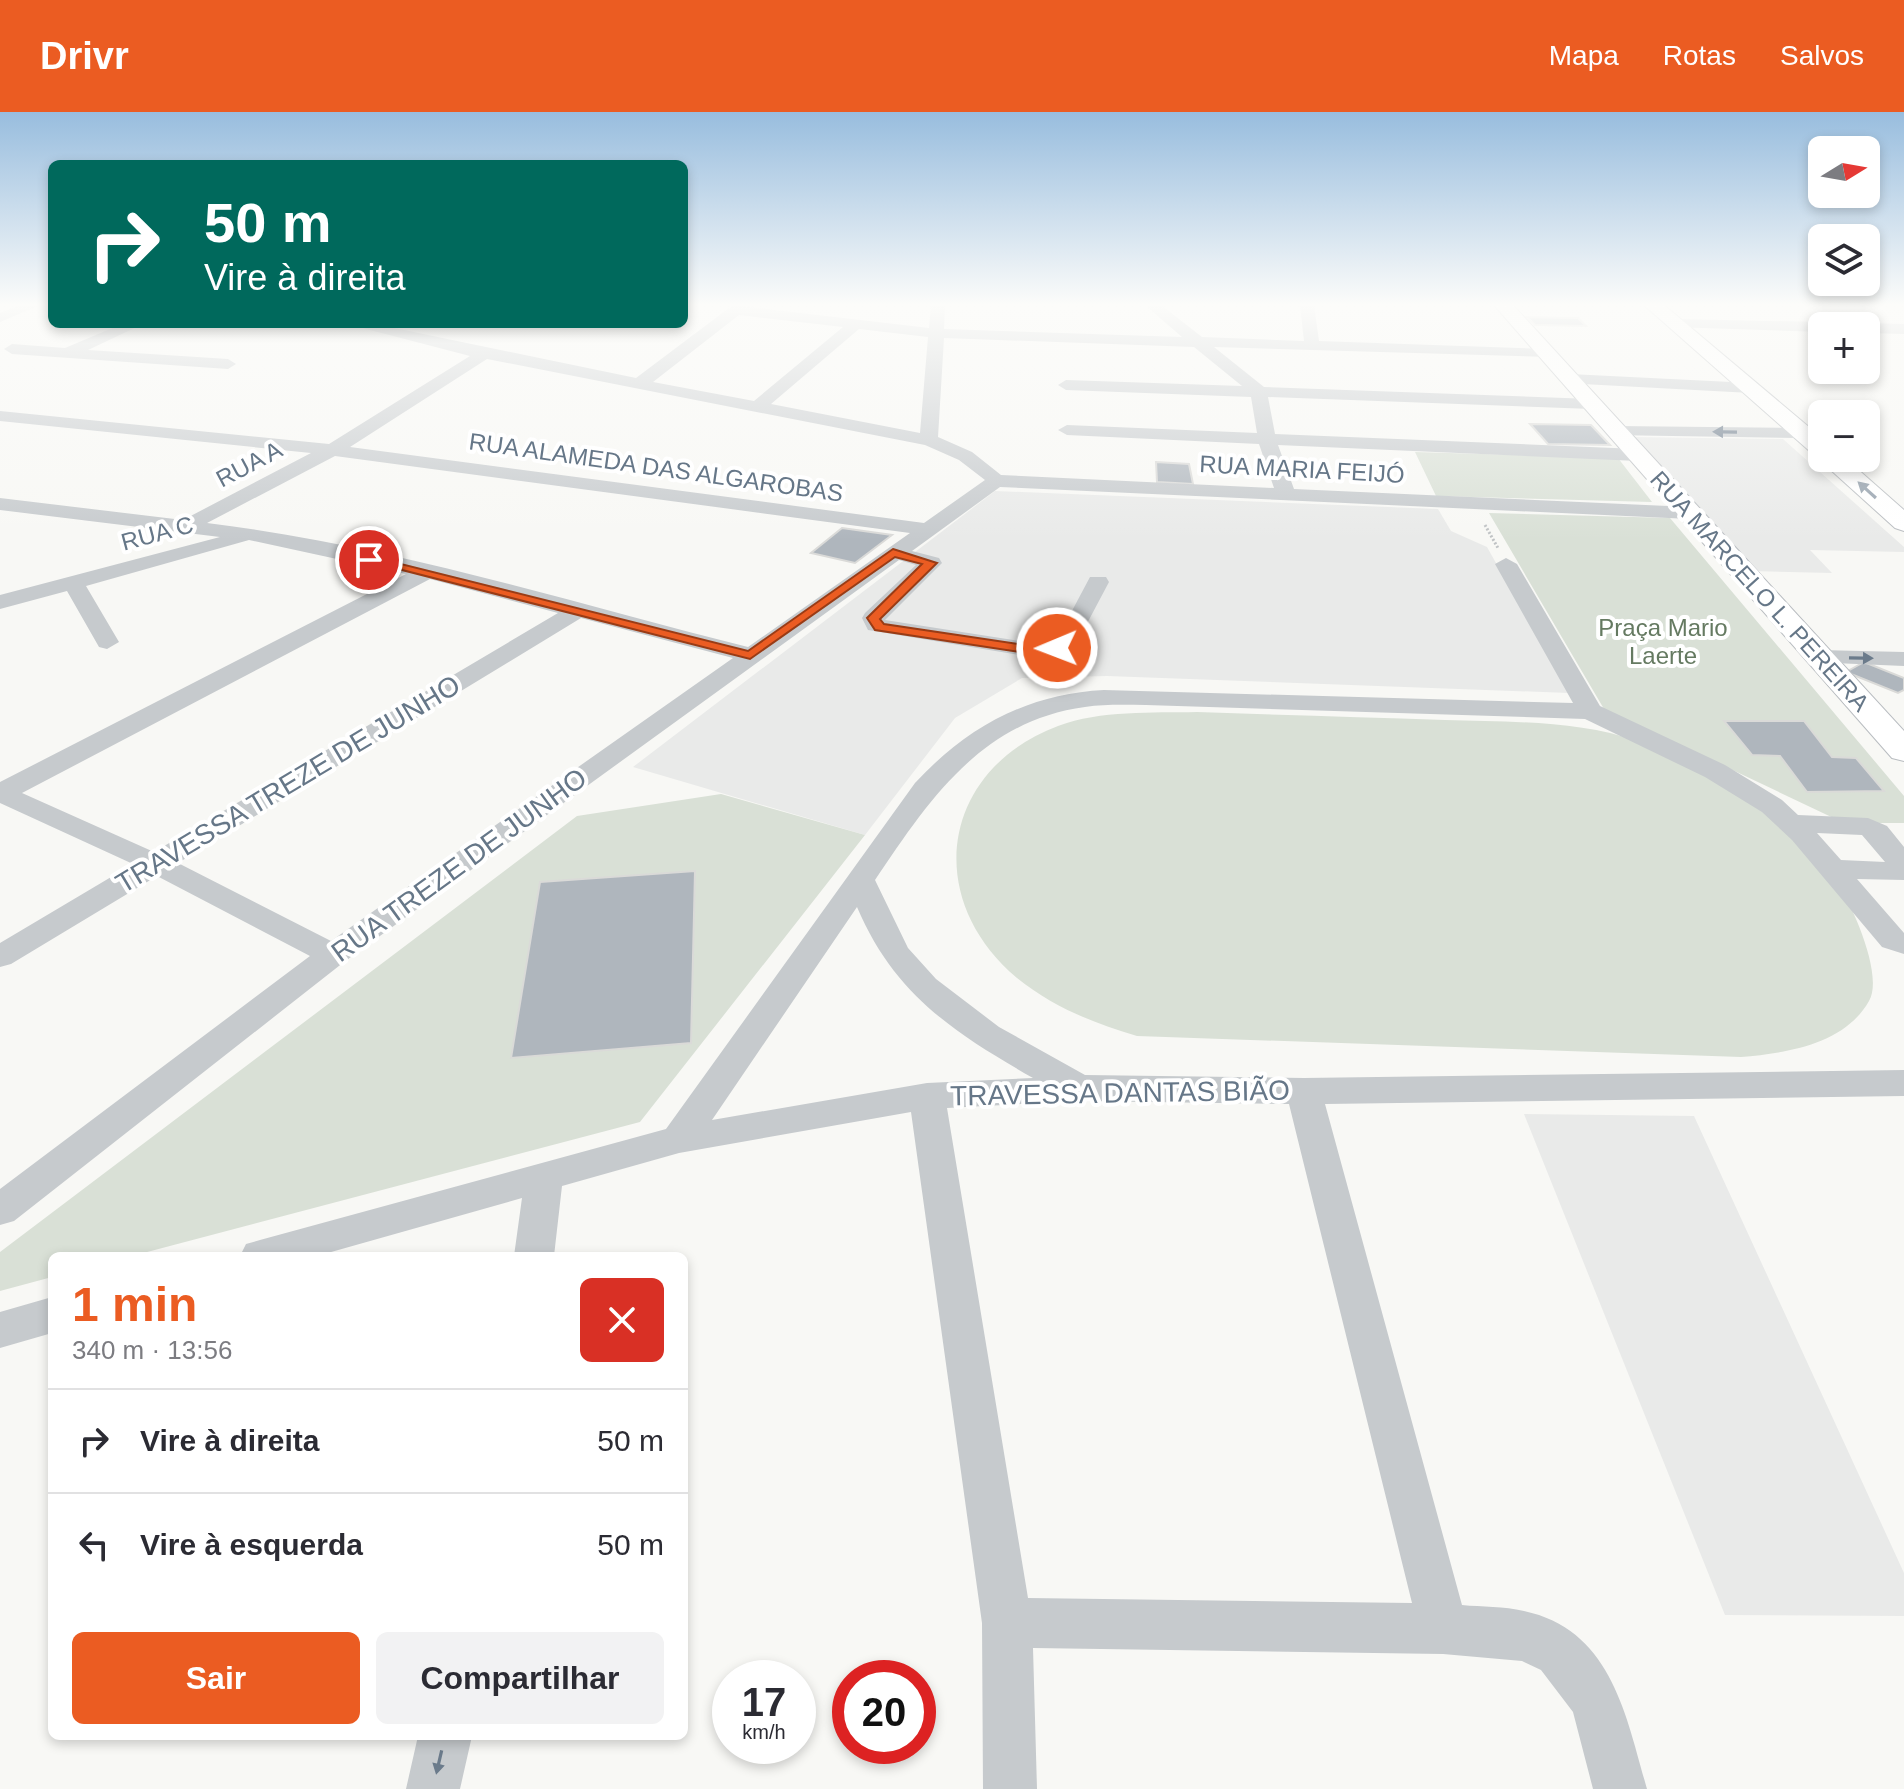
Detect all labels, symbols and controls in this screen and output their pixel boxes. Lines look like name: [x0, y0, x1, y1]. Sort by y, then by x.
text: Drivr: [40, 35, 129, 77]
text: Mapa: [1549, 40, 1619, 71]
text: Rotas: [1663, 40, 1736, 71]
text: Salvos: [1780, 40, 1864, 71]
north arrow: [1808, 136, 1880, 208]
map controls: [1808, 136, 1880, 472]
text: 50 m: [204, 191, 332, 254]
icon: right: [72, 192, 176, 296]
button: layers: [1808, 224, 1880, 296]
text: Vire à direita: [204, 257, 405, 298]
button: +: [1808, 312, 1880, 384]
button: −: [1808, 400, 1880, 472]
one-way arrow: [1712, 426, 1737, 438]
street label: RUA ALAMEDA DAS ALGAROBAS: [467, 427, 845, 507]
street label: RUA A: [211, 435, 287, 493]
street label: RUA MARIA FEIJÓ: [1199, 450, 1405, 488]
street label: RUA MARCELO L. PEREIRA: [1645, 466, 1875, 716]
one-way arrow: [1858, 482, 1877, 500]
street label: RUA C: [118, 510, 196, 556]
pin: [335, 526, 403, 594]
icon: arrive: [347, 538, 391, 582]
position arrow: [1015, 606, 1099, 690]
park label: Praça Mario Laerte: [1598, 614, 1728, 669]
one-way arrow: [1849, 651, 1874, 664]
street label: TRAVESSA TREZE DE JUNHO: [110, 669, 466, 899]
street label: RUA TREZE DE JUNHO: [325, 762, 593, 968]
street label: TRAVESSA DANTAS BIÃO: [950, 1075, 1290, 1111]
text: 1 min: [72, 1278, 197, 1331]
button: close: [580, 1278, 664, 1362]
text: 340 m · 13:56: [72, 1335, 232, 1365]
icon: right: [72, 1419, 116, 1463]
text: Vire à direita: [140, 1424, 320, 1457]
text: 50 m: [597, 1424, 664, 1457]
icon: left: [72, 1523, 116, 1567]
text: Vire à esquerda: [140, 1528, 363, 1561]
text: 50 m: [597, 1528, 664, 1561]
button: Sair: [72, 1632, 360, 1724]
button: Compartilhar: [376, 1632, 664, 1724]
speed limit sign: 20: [832, 1660, 936, 1764]
text: 17: [742, 1680, 786, 1724]
text: km/h: [742, 1721, 786, 1743]
one-way arrow: [432, 1750, 445, 1775]

